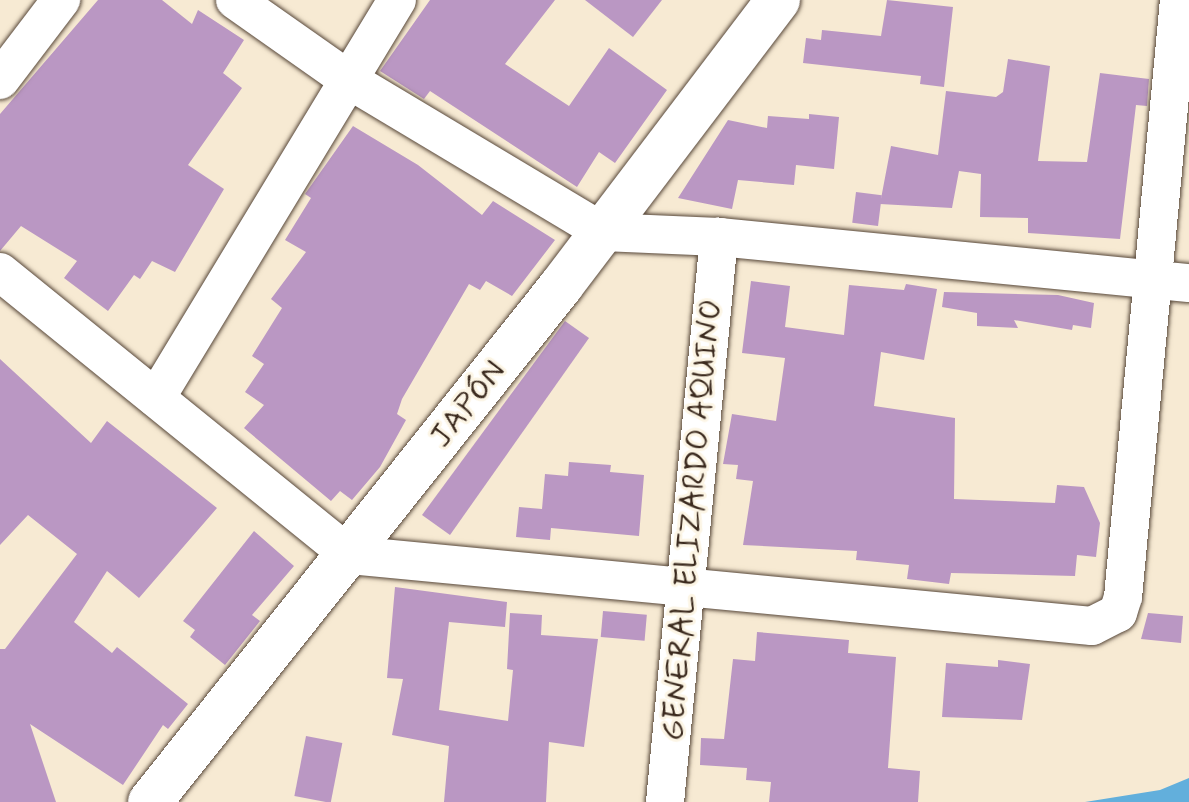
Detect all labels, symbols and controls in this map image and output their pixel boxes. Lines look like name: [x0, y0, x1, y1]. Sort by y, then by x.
street label: GENERAL ELIZARDO AQUINO: [654, 298, 730, 742]
street label: JAPÓN: [422, 353, 514, 455]

